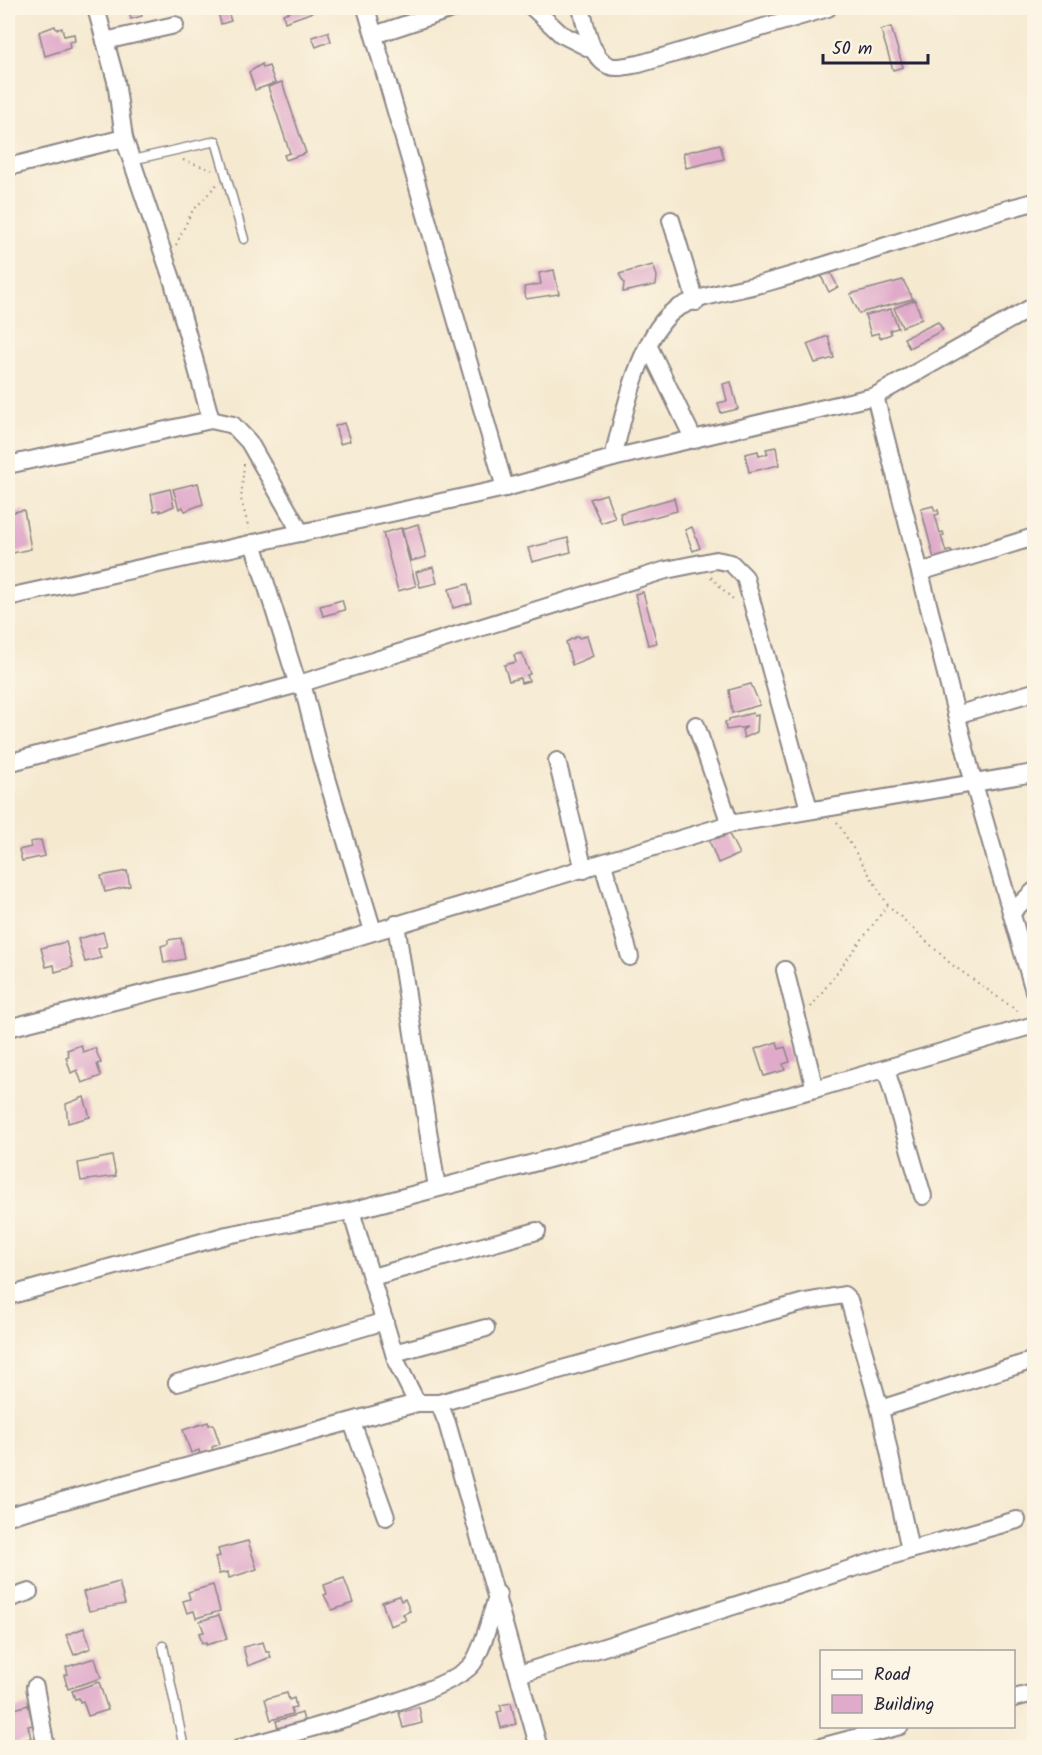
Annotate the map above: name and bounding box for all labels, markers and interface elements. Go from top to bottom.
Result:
scale bar [823,27,928,65]
text: 50 m [832,35,872,64]
legend [820,1650,1015,1728]
text: Road [874,1661,911,1690]
text: Building [874,1691,934,1720]

